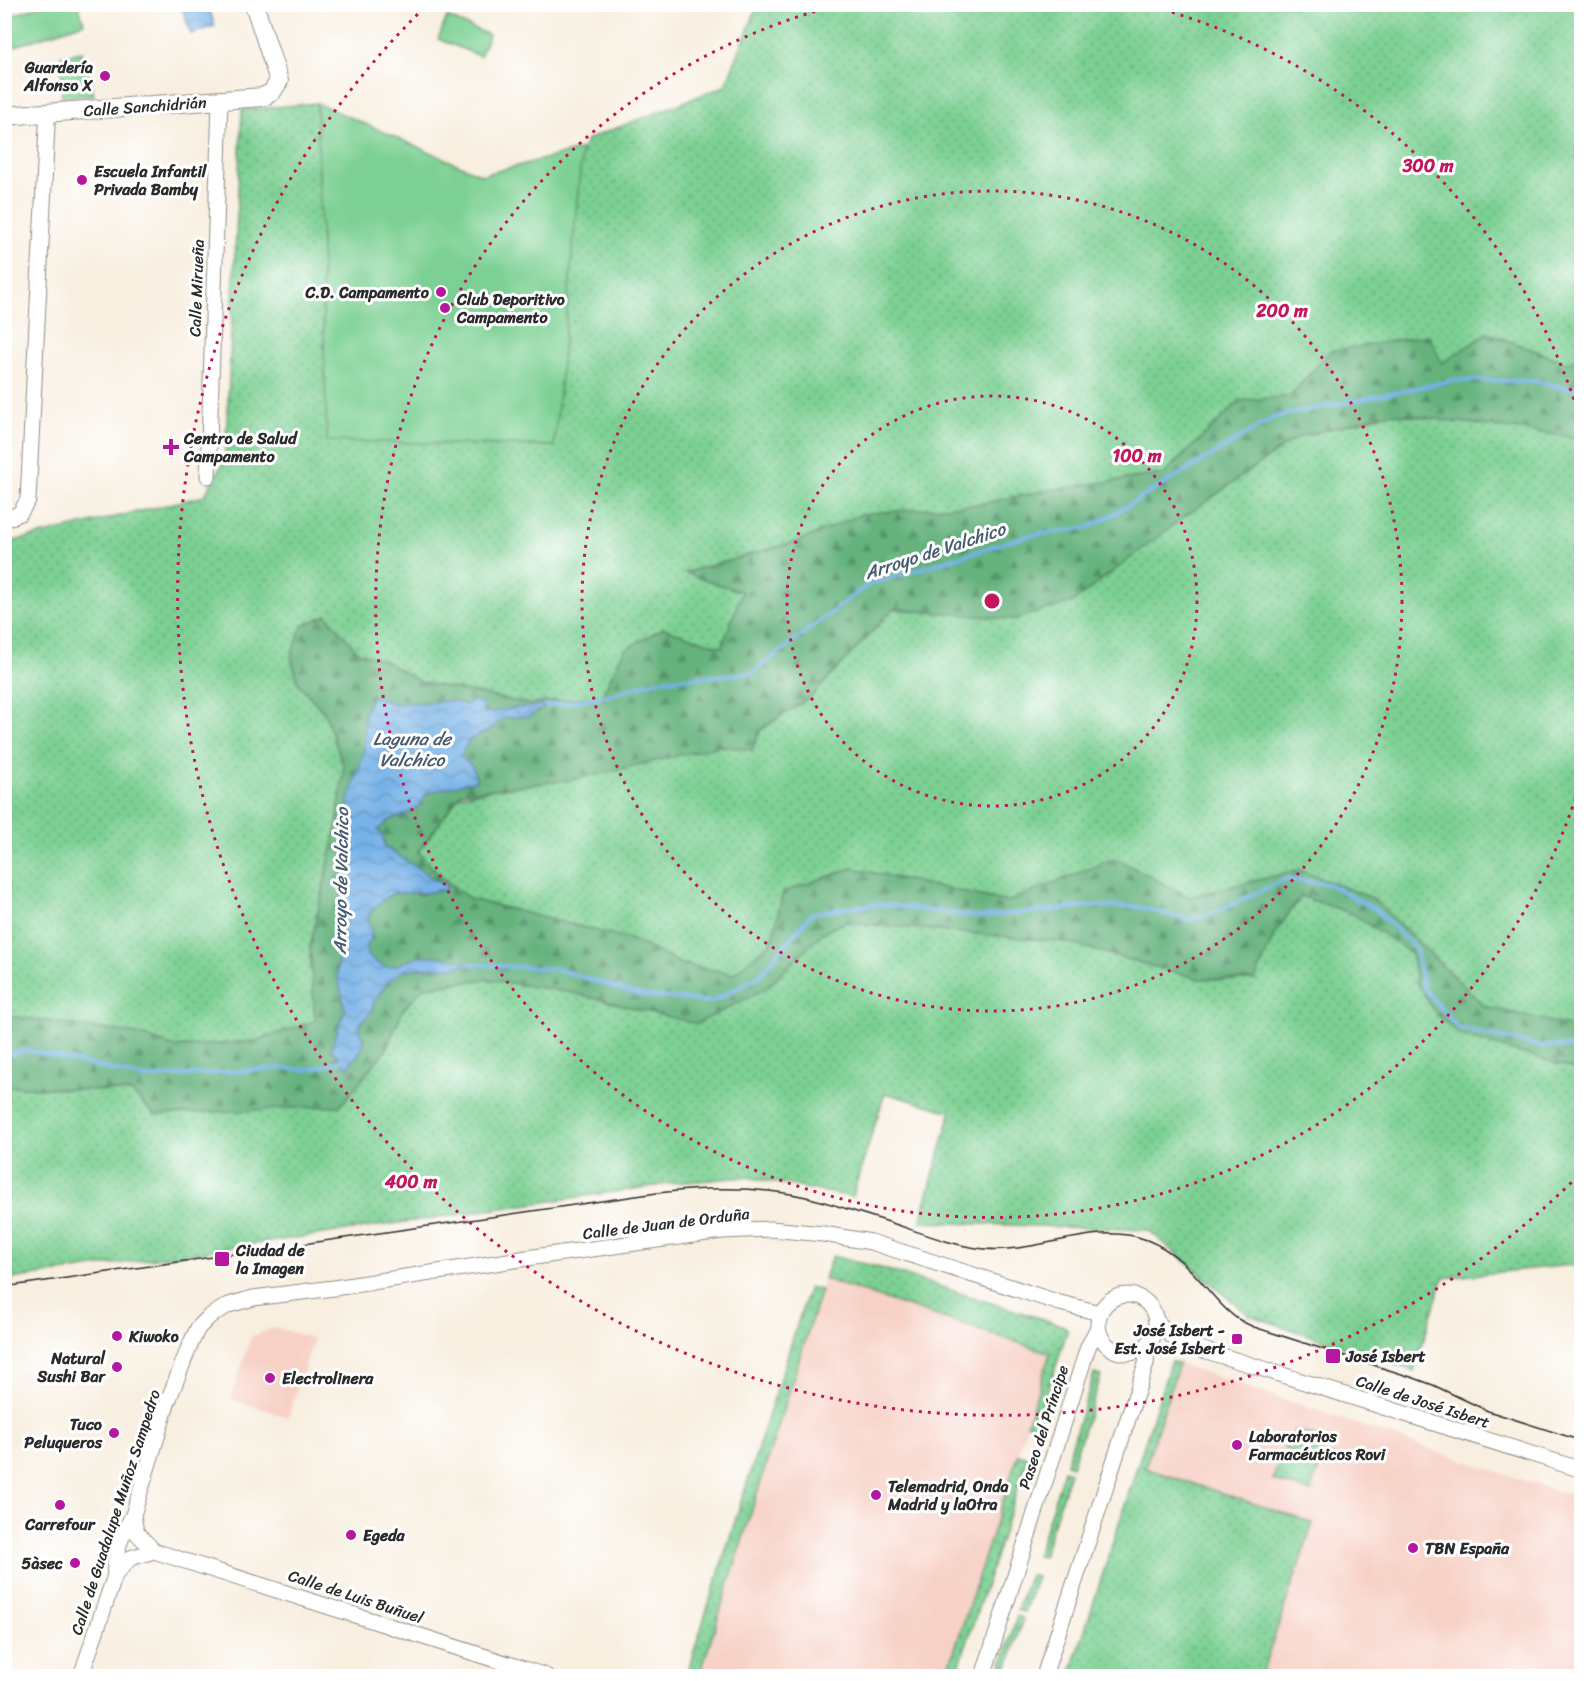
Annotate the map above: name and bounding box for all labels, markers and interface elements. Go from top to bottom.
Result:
place label: Guardería Alfonso X [23,53,93,100]
marker: Guardería Alfonso X [98,69,112,83]
street label: Calle Sanchidrián [83,88,208,125]
text: 300 m [1401,150,1454,182]
place label: Escuela Infantil Privada Bamby [94,157,208,204]
marker: Escuela Infantil Privada Bamby [75,173,89,187]
street label: Calle Mirueña [180,239,213,337]
place label: C.D. Campamento [305,278,430,307]
marker: C.D. Campamento [434,285,448,299]
place label: Club Deporitivo Campamento [456,285,565,332]
text: 200 m [1255,295,1308,327]
marker: Club Deporitivo Campamento [438,301,452,315]
place label: Centro de Salud Campamento [183,424,298,471]
marker: Centro de Salud Campamento [162,438,180,456]
text: 100 m [1113,440,1162,472]
water label: Arroyo de Valchico [859,513,1011,589]
centre of rings [982,591,1002,611]
water label: Laguna de Valchico [373,723,453,776]
water label: Arroyo de Valchico [324,806,358,956]
text: 400 m [384,1166,437,1198]
street label: Calle de Juan de Orduña [581,1199,752,1248]
place label: Ciudad de la Imagen [235,1236,305,1283]
marker: Ciudad de la Imagen [213,1250,231,1268]
place label: José Isbert - Est. José Isbert [1114,1316,1226,1363]
place label: Kiwoko [128,1322,179,1351]
marker: Kiwoko [110,1329,124,1343]
marker: José Isbert - Est. José Isbert [1230,1332,1244,1346]
place label: José Isbert [1345,1342,1425,1371]
place label: Natural Sushi Bar [36,1344,106,1391]
marker: José Isbert [1324,1347,1342,1365]
marker: Natural Sushi Bar [110,1360,124,1374]
street label: Paseo del Príncipe [1010,1361,1077,1493]
place label: Electrolinera [282,1364,374,1393]
street label: Calle de José Isbert [1352,1366,1494,1437]
marker: Electrolinera [263,1371,277,1385]
street label: Calle de Guadalupe Muñoz Sampedro [62,1386,169,1639]
place label: Tuco Peluqueros [24,1410,103,1457]
place label: Laboratorios Farmacéuticos Rovi [1248,1422,1387,1469]
marker: Tuco Peluqueros [107,1426,121,1440]
marker: Laboratorios Farmacéuticos Rovi [1230,1438,1244,1452]
place label: Telemadrid, Onda Madrid y laOtra [887,1472,1009,1519]
marker: Telemadrid, Onda Madrid y laOtra [869,1488,883,1502]
marker: Carrefour [53,1498,67,1512]
place label: Carrefour [24,1510,96,1539]
place label: Egeda [363,1521,406,1550]
marker: Egeda [344,1528,358,1542]
place label: TBN España [1425,1534,1510,1563]
marker: TBN España [1406,1541,1420,1555]
place label: 5àsec [22,1549,63,1578]
marker: 5àsec [68,1556,82,1570]
street label: Calle de Luis Buñuel [285,1561,428,1632]

